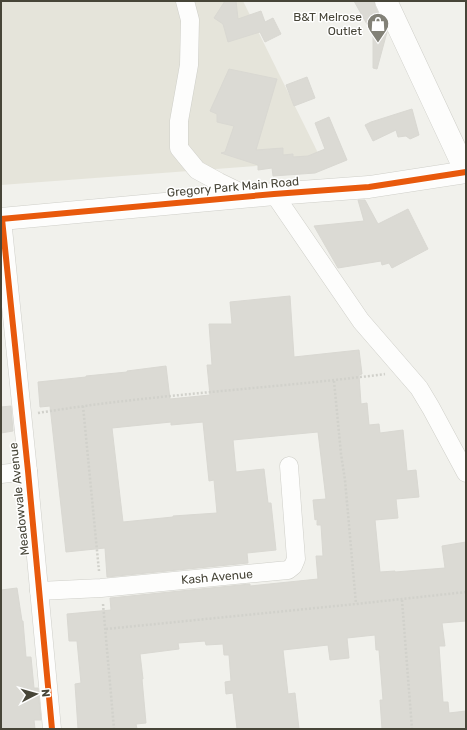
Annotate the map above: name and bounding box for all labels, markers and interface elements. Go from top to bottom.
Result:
place label: B&T Melrose Outlet [293,10,362,38]
shop icon: B&T Melrose Outlet [365,11,391,44]
street label: Gregory Park Main Road [166,174,300,200]
street label: Meadowvale Avenue [6,441,32,556]
street label: Kash Avenue [181,567,254,587]
north arrow [16,674,56,714]
text: N [39,688,52,698]

